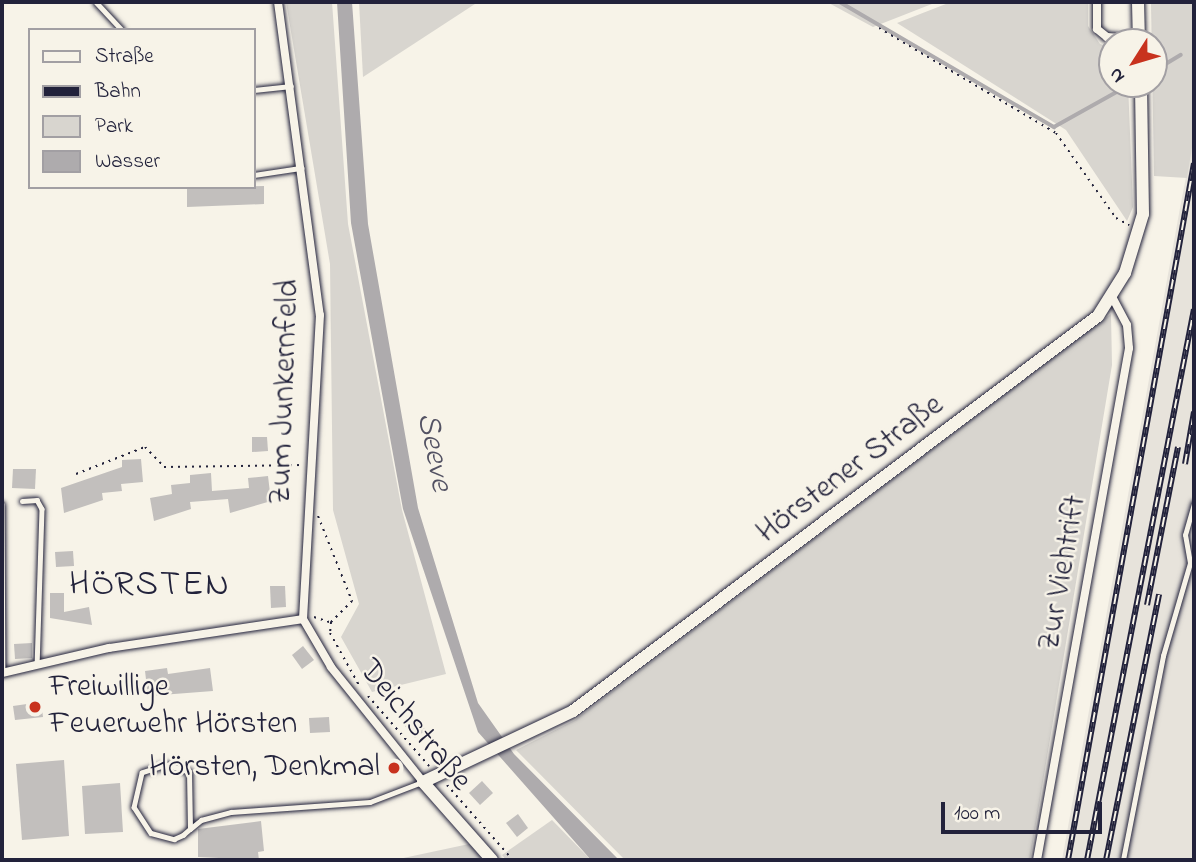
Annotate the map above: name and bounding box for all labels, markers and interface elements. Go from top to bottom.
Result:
legend [28,28,256,189]
north arrow [1098,28,1168,98]
text: Straße [95,42,154,72]
text: N [1103,61,1132,88]
text: Bahn [95,77,141,107]
text: Park [95,112,133,142]
text: Wasser [95,147,160,177]
street label: Zum Junkernfeld [263,279,309,505]
street label: Hörstener Straße [750,387,952,553]
water label: Seeve [406,409,460,495]
street label: Zur Viehtrift [1031,492,1097,654]
district label: HÖRSTEN [70,565,230,607]
street label: Deichstraße [349,652,479,800]
place label: Freiwillige Feuerwehr Hörsten [49,670,297,745]
marker: Freiwillige Feuerwehr Hörsten [27,699,43,715]
place label: Hörsten, Denkmal [149,749,380,787]
marker: Hörsten, Denkmal [386,760,402,776]
scale bar [944,788,1105,832]
text: 100 m [954,799,1000,829]

